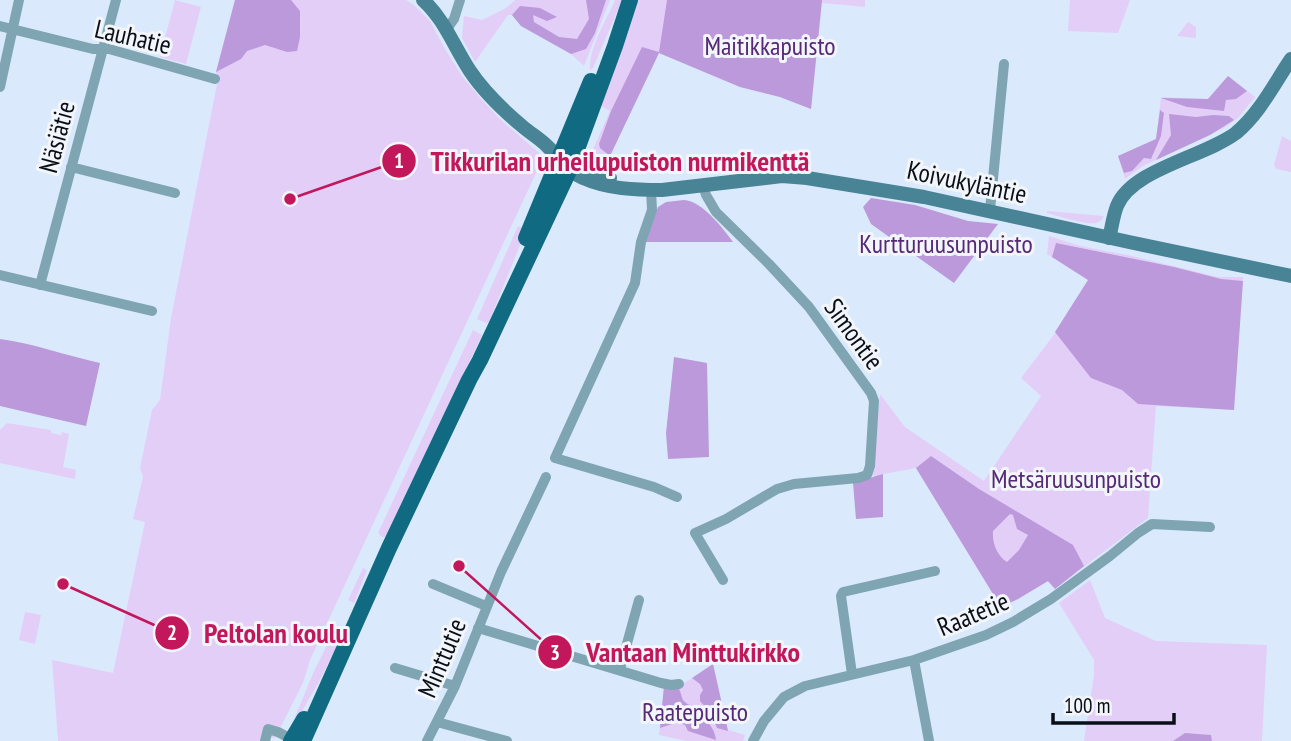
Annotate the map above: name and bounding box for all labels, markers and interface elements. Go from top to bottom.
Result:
street label: Lauhatie [92,12,175,61]
park label: Maitikkapuisto [704,29,836,62]
street label: Näsiätie [31,97,82,176]
callout: Tikkurilan urheilupuiston nurmikenttä [382,136,824,185]
text: Tikkurilan urheilupuiston nurmikenttä [431,142,809,179]
text: 1 [394,147,404,174]
street label: Koivukyläntie [904,153,1030,210]
park label: Kurtturuusunpuisto [859,227,1033,260]
street label: Simontie [818,292,891,376]
park label: Metsäruusunpuisto [991,462,1161,495]
street label: Raatetie [932,584,1014,643]
callout: Peltolan koulu [155,609,362,658]
street label: Minttutie [410,613,473,702]
text: Peltolan koulu [204,614,348,651]
text: 2 [167,619,177,646]
callout: Vantaan Minttukirkko [537,628,814,677]
text: Vantaan Minttukirkko [585,633,800,670]
text: 3 [550,639,560,666]
scale bar [1053,682,1174,726]
text: 100 m [1064,692,1110,719]
park label: Raatepuisto [642,695,748,728]

